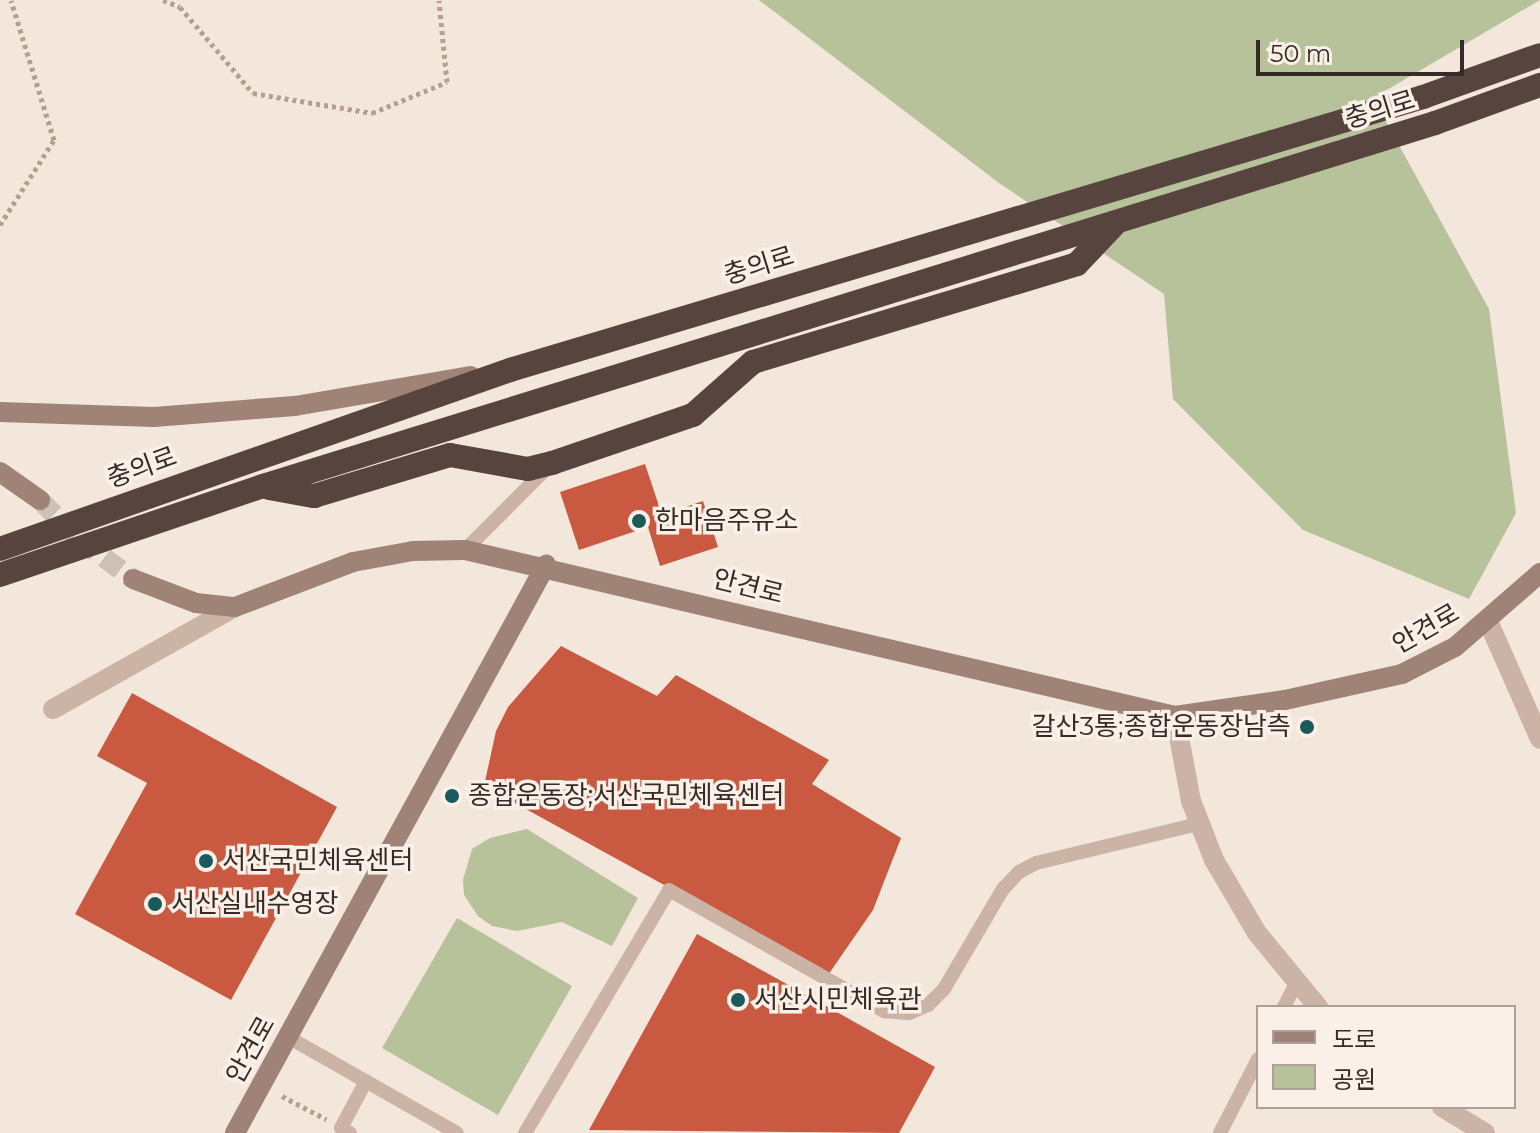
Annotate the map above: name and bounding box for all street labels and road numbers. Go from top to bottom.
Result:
street label: 충의로 [1341,85,1419,135]
street label: 충의로 [720,241,798,291]
street label: 충의로 [103,441,181,495]
street label: 안견로 [709,563,787,611]
street label: 안견로 [1387,598,1465,660]
street label: 안견로 [220,1011,282,1089]

